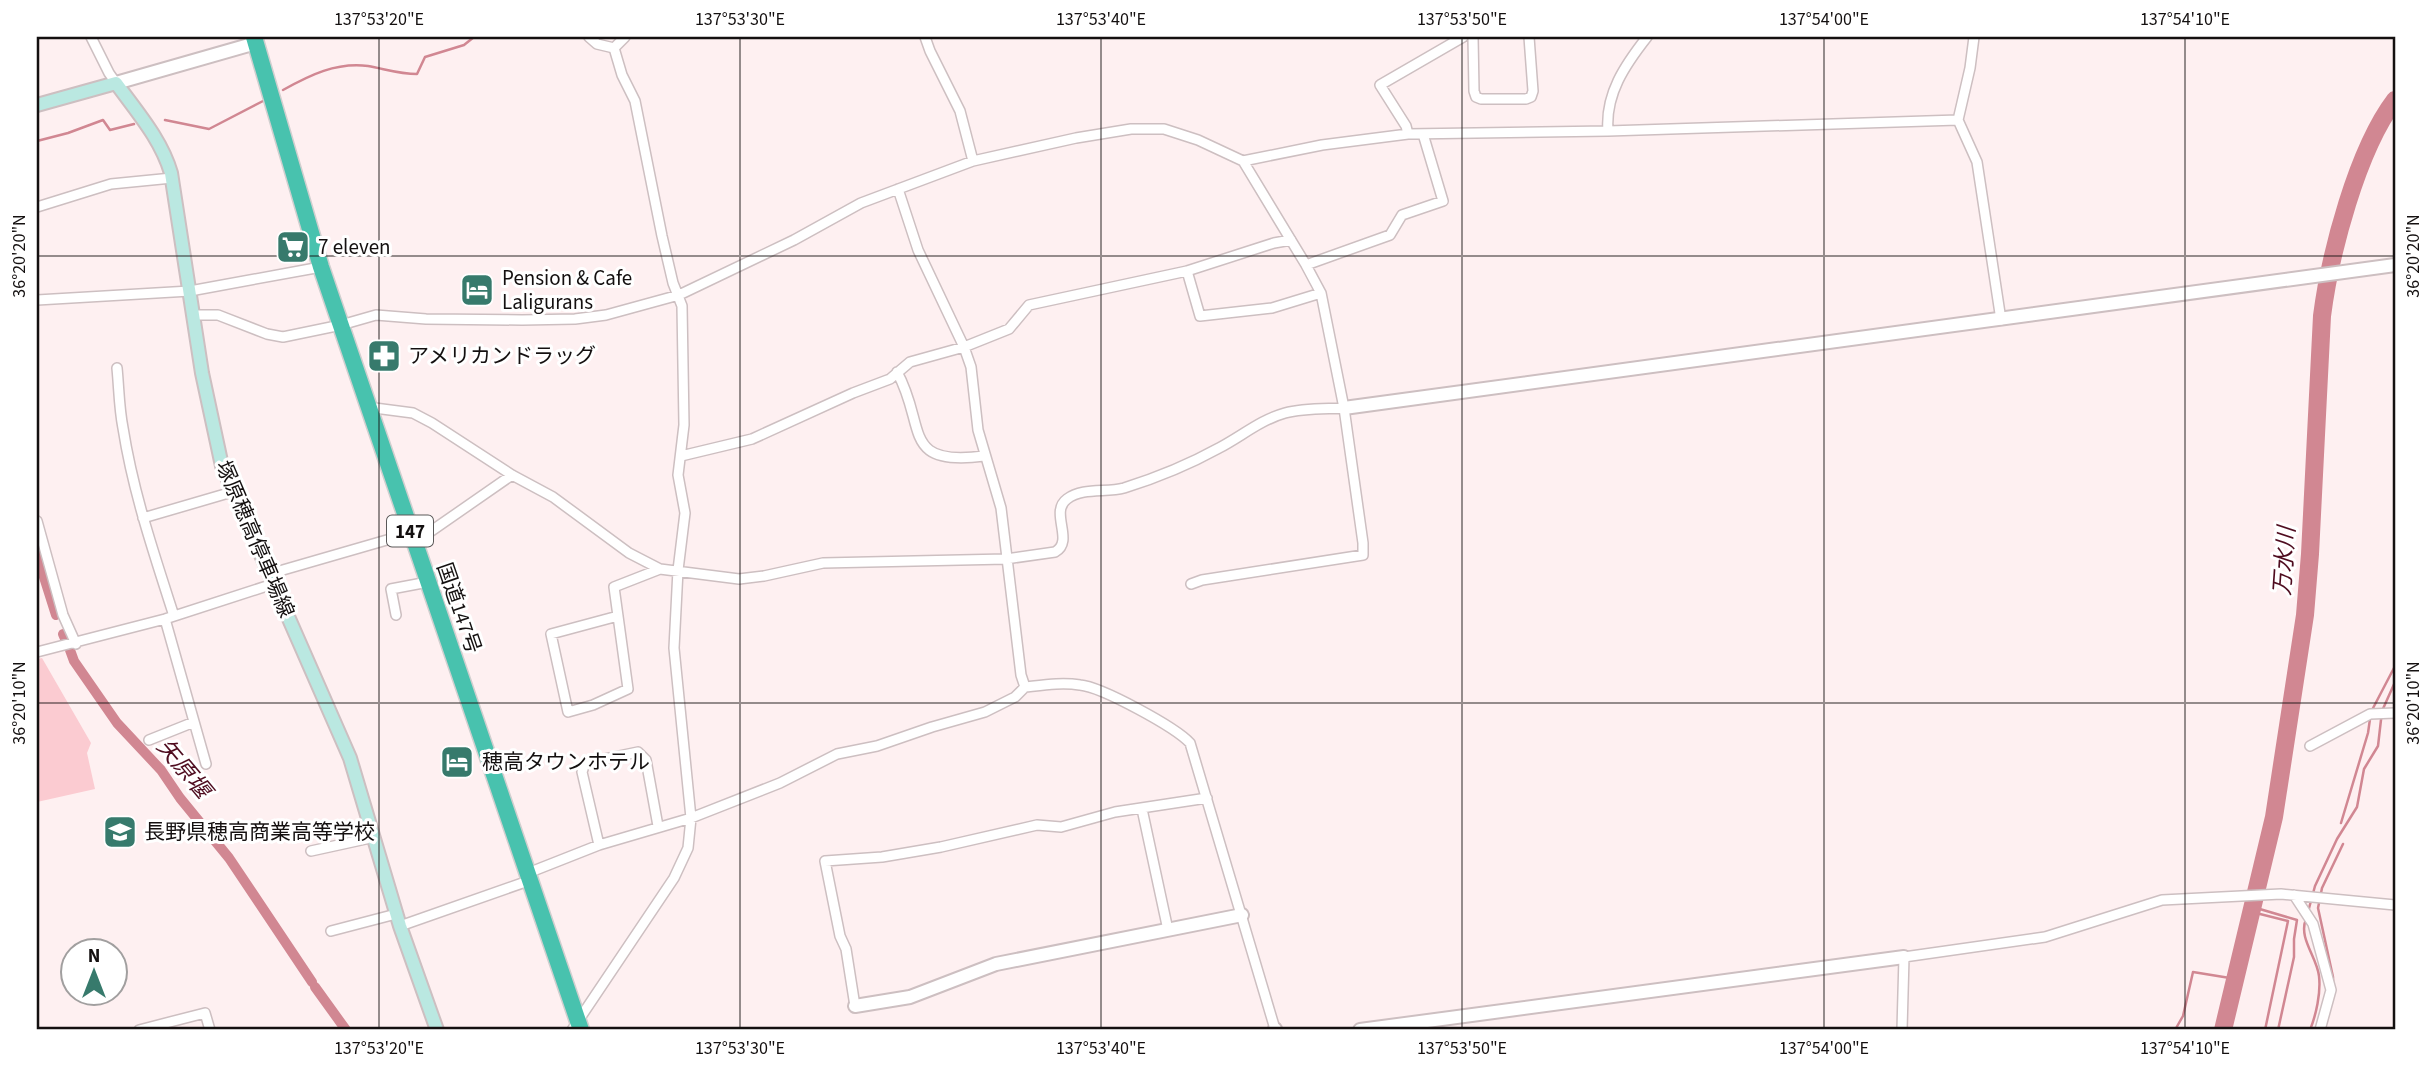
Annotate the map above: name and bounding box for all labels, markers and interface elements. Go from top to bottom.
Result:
text: 137°53'20"E [334,7,424,32]
text: 137°53'30"E [695,7,785,32]
text: 137°53'40"E [1056,7,1146,32]
text: 137°53'50"E [1417,7,1507,32]
text: 137°54'00"E [1779,7,1869,32]
text: 137°54'10"E [2140,7,2230,32]
text: 36°20'20"N [7,214,32,298]
text: 36°20'20"N [2401,214,2426,298]
supermarket icon: 7 eleven [274,228,312,266]
place label: 7 eleven [318,232,391,262]
place label: Pension & Cafe Laligurans [502,263,632,317]
hotel icon: Pension & Cafe Laligurans [458,271,496,309]
pharmacy icon: アメリカンドラッグ [365,337,403,375]
place label: アメリカンドラッグ [408,341,596,371]
street label: 塚原穂高停車場線 [208,456,302,622]
road number: 147 [387,516,433,546]
water label: 万水川 [2266,522,2304,597]
street label: 国道147号 [429,559,489,657]
text: 36°20'10"N [7,661,32,745]
text: 36°20'10"N [2401,661,2426,745]
water label: 矢原堰 [149,731,221,808]
hotel icon: 穂高タウンホテル [438,743,476,781]
place label: 穂高タウンホテル [482,747,650,777]
school or university icon: 長野県穂高商業高等学校 [101,813,139,851]
place label: 長野県穂高商業高等学校 [144,817,375,847]
north arrow [60,937,130,1007]
text: N [88,943,100,970]
text: 137°53'20"E [334,1036,424,1061]
text: 137°53'30"E [695,1036,785,1061]
text: 137°53'40"E [1056,1036,1146,1061]
text: 137°53'50"E [1417,1036,1507,1061]
text: 137°54'00"E [1779,1036,1869,1061]
text: 137°54'10"E [2140,1036,2230,1061]

